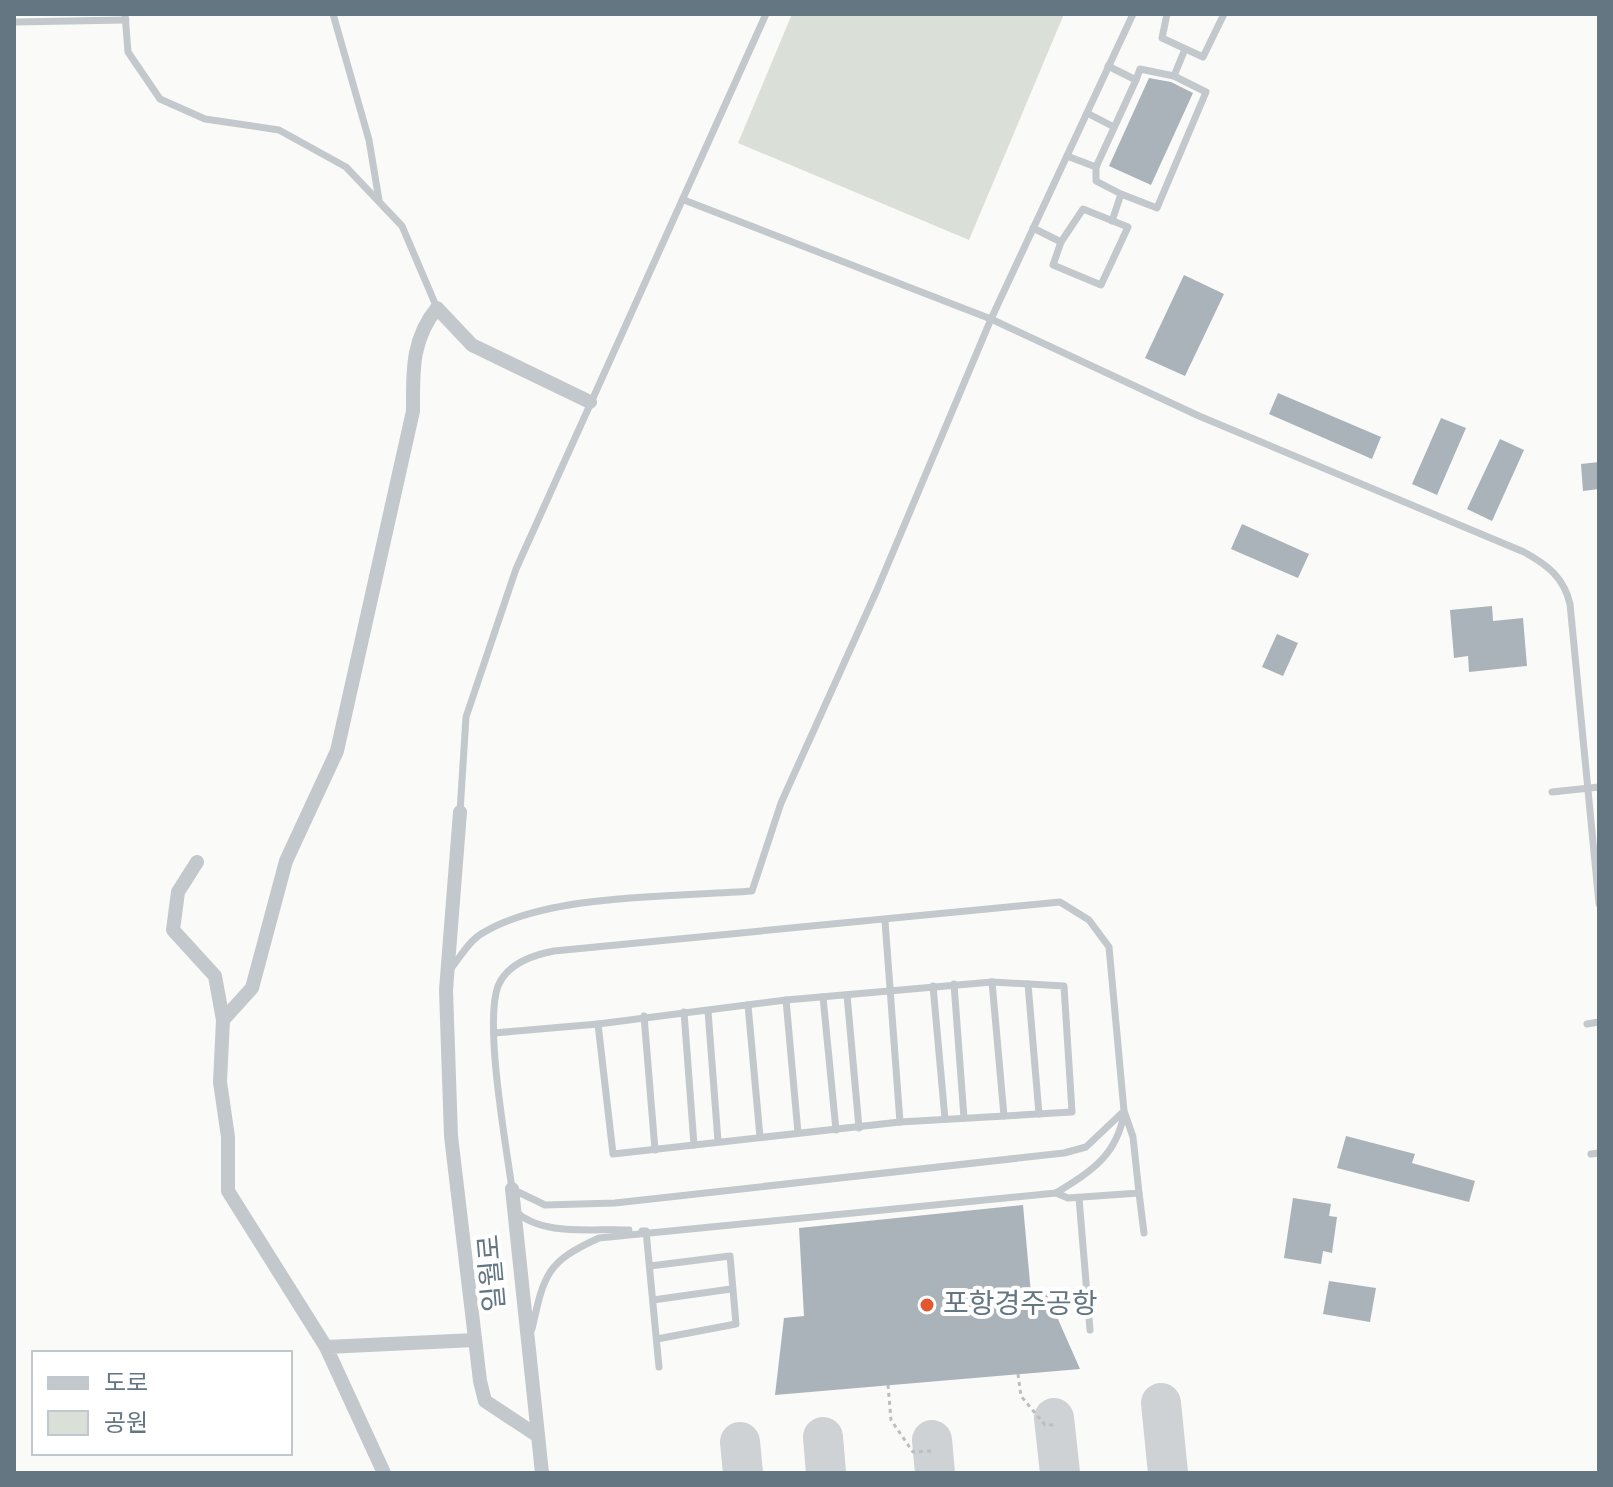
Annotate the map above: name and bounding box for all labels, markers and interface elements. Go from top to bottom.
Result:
street label: 일월로 [474,1233,510,1313]
place label: 포항경주공항 [943,1289,1098,1319]
marker: 포항경주공항 [918,1296,936,1314]
legend [32,1351,292,1455]
text: 도로 [104,1372,148,1396]
text: 공원 [104,1411,148,1436]

